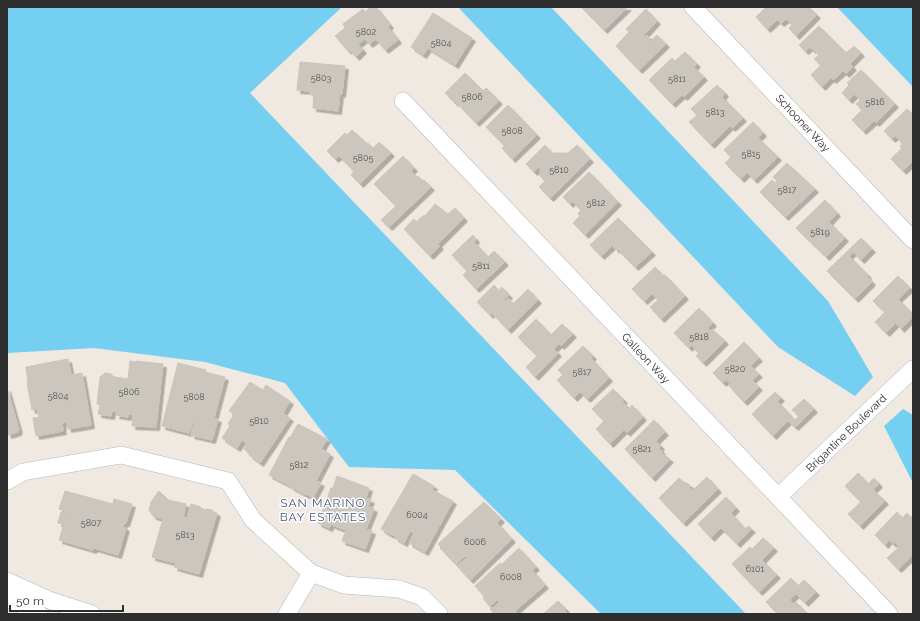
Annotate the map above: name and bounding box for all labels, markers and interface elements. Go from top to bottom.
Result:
house number: 5802 [356,27,377,37]
house number: 5804 [431,38,451,48]
house number: 5803 [311,73,331,83]
house number: 5811 [668,74,686,84]
house number: 5806 [461,92,483,102]
street label: Schooner Way [773,92,833,155]
house number: 5816 [865,97,885,107]
house number: 5813 [706,107,725,117]
house number: 5808 [501,126,523,136]
house number: 5815 [742,149,761,159]
house number: 5805 [353,153,373,163]
house number: 5810 [549,165,569,175]
house number: 5817 [778,185,797,195]
house number: 5812 [587,198,606,208]
house number: 5819 [810,227,830,237]
house number: 5811 [472,261,490,271]
street label: Galleon Way [619,330,672,386]
house number: 5818 [689,332,709,342]
house number: 5820 [725,364,746,374]
house number: 5817 [573,367,592,377]
house number: 5806 [118,387,140,397]
house number: 5804 [48,391,68,401]
house number: 5808 [183,392,205,402]
street label: Brigantine Boulevard [804,392,889,475]
house number: 5810 [249,416,269,426]
house number: 5821 [633,444,652,454]
house number: 5812 [290,460,309,470]
district label: SAN MARINO BAY ESTATES [280,496,366,524]
house number: 6004 [406,510,428,520]
house number: 5807 [81,518,101,528]
house number: 5813 [176,530,195,540]
house number: 6006 [464,537,487,547]
house number: 6101 [746,564,764,574]
house number: 6008 [500,572,522,582]
scale bar [10,587,123,613]
text: 50 m [16,594,44,608]

